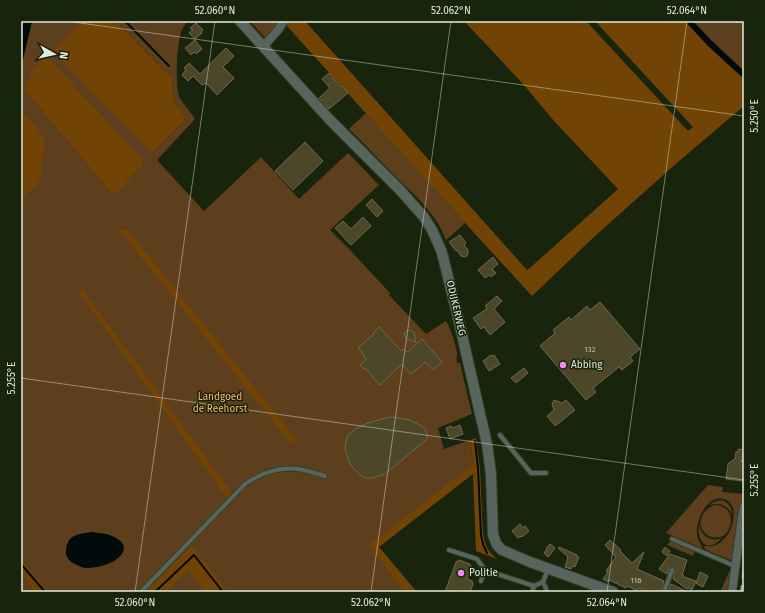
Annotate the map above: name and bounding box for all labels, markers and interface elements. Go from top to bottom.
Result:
text: 52.060°N [195,5,235,17]
text: 52.062°N [431,5,471,17]
text: 52.064°N [667,5,707,17]
north arrow [34,34,74,74]
text: N [56,51,70,60]
text: 5.250°E [749,99,761,133]
street label: ODIJKERWEG [444,279,468,337]
house number: 132 [584,345,596,354]
place label: Abbing [571,359,603,371]
marker: Abbing [558,360,568,370]
text: 5.255°E [6,362,18,394]
park label: Landgoed de Reehorst [193,391,248,415]
text: 5.255°E [749,464,761,496]
place label: Politie [469,567,498,579]
marker: Politie [456,568,466,578]
house number: 116 [630,576,642,585]
text: 52.060°N [115,597,155,609]
text: 52.062°N [351,597,391,609]
text: 52.064°N [587,597,627,609]

